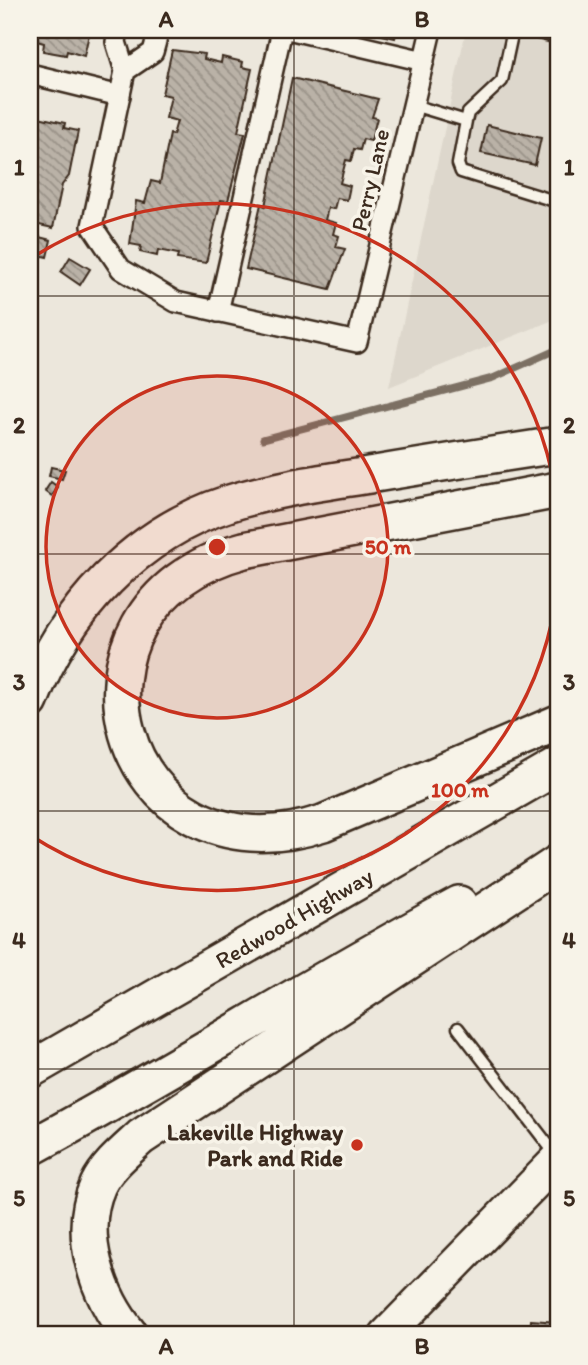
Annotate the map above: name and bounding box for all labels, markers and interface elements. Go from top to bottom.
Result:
text: A [158,5,174,33]
text: B [415,5,430,33]
street label: Perry Lane [345,126,395,234]
text: 1 [14,153,25,181]
text: 1 [564,153,575,181]
text: 2 [13,411,26,439]
text: 2 [563,411,576,439]
text: 50 m [365,534,412,559]
centre of rings [205,535,229,559]
text: 3 [13,668,26,696]
text: 3 [563,668,576,696]
text: 100 m [431,777,489,802]
street label: Redwood Highway [210,861,378,974]
text: 4 [12,926,26,954]
text: 4 [562,926,576,954]
place label: Lakeville Highway Park and Ride [167,1118,343,1172]
marker: Lakeville Highway Park and Ride [349,1137,365,1153]
text: 5 [13,1184,25,1212]
text: 5 [563,1184,575,1212]
text: A [158,1332,174,1360]
text: B [415,1332,430,1360]

